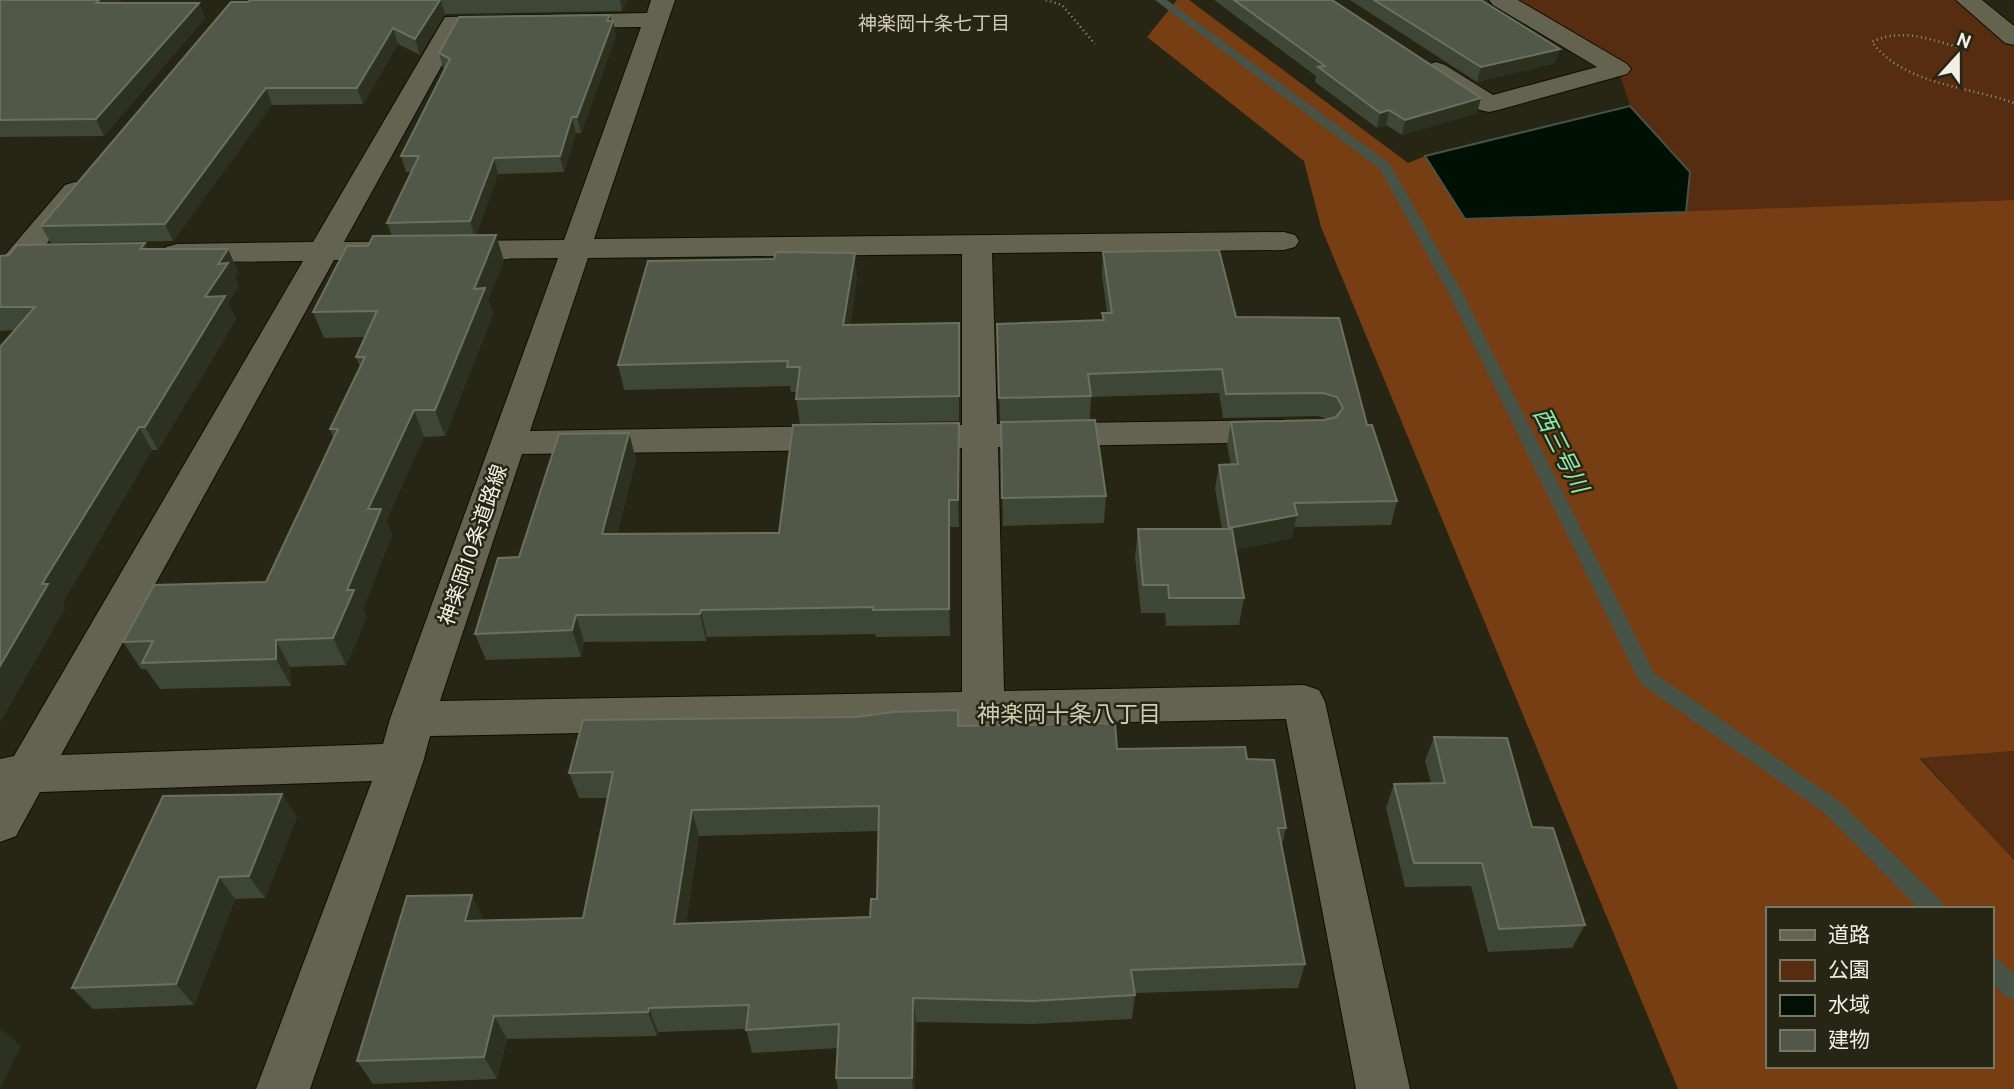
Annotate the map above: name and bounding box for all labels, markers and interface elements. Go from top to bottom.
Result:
district label: 神楽岡十条七丁目 [858,13,1010,37]
north arrow [1923,21,1993,91]
text: N [1953,28,1974,56]
water label: 西三号川 [1525,404,1594,501]
street label: 神楽岡10条道路線 [434,462,515,629]
district label: 神楽岡十条八丁目 [977,702,1161,731]
legend [1766,907,1993,1068]
text: 道路 [1828,923,1870,950]
text: 公園 [1828,958,1870,985]
text: 水域 [1828,993,1870,1020]
text: 建物 [1828,1028,1870,1055]

